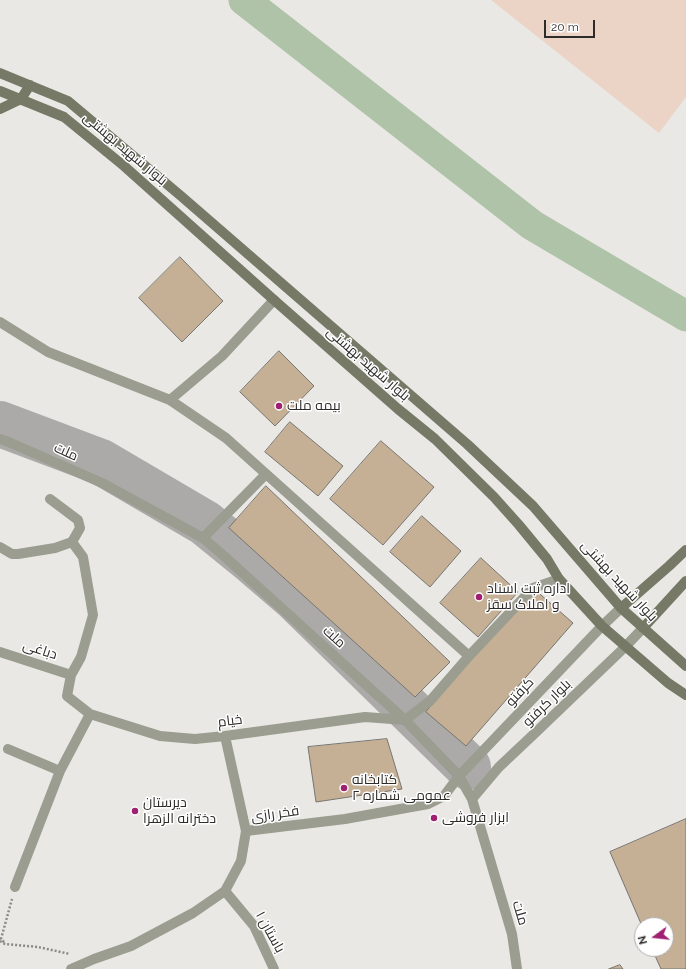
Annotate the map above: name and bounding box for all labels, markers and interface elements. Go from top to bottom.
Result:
scale bar [546,12,597,38]
text: 20 m [551,20,579,34]
street label: بلوار شهید بهشتی [80,109,170,189]
street label: بلوار شهید بهشتی [323,323,413,405]
place label: بیمه ملت [287,398,341,414]
marker: بیمه ملت [274,401,284,411]
street label: ملت [51,439,81,465]
street label: بلوار شهید بهشتی [577,537,661,625]
place label: اداره ثبت اسناد و املاک سقز [487,581,570,614]
marker: اداره ثبت اسناد و املاک سقز [474,592,484,602]
street label: ملت [319,622,349,652]
street label: دباغی [21,637,59,663]
street label: کرفتو [502,674,538,710]
street label: بلوار کرفتو [519,676,575,730]
street label: خیام [217,711,243,731]
place label: کتابخانه عمومی شماره ۲ [352,772,451,804]
marker: کتابخانه عمومی شماره ۲ [339,783,349,793]
place label: دیرستان دخترانه الزهرا [143,795,216,828]
street label: فخر رازی [250,802,300,826]
marker: دیرستان دخترانه الزهرا [130,806,140,816]
place label: ابزار فروشی [442,810,509,826]
marker: ابزار فروشی [429,813,439,823]
street label: ملت [509,899,531,927]
street label: باستان ۱ [252,908,288,956]
north arrow [634,917,674,957]
text: N [636,934,650,946]

